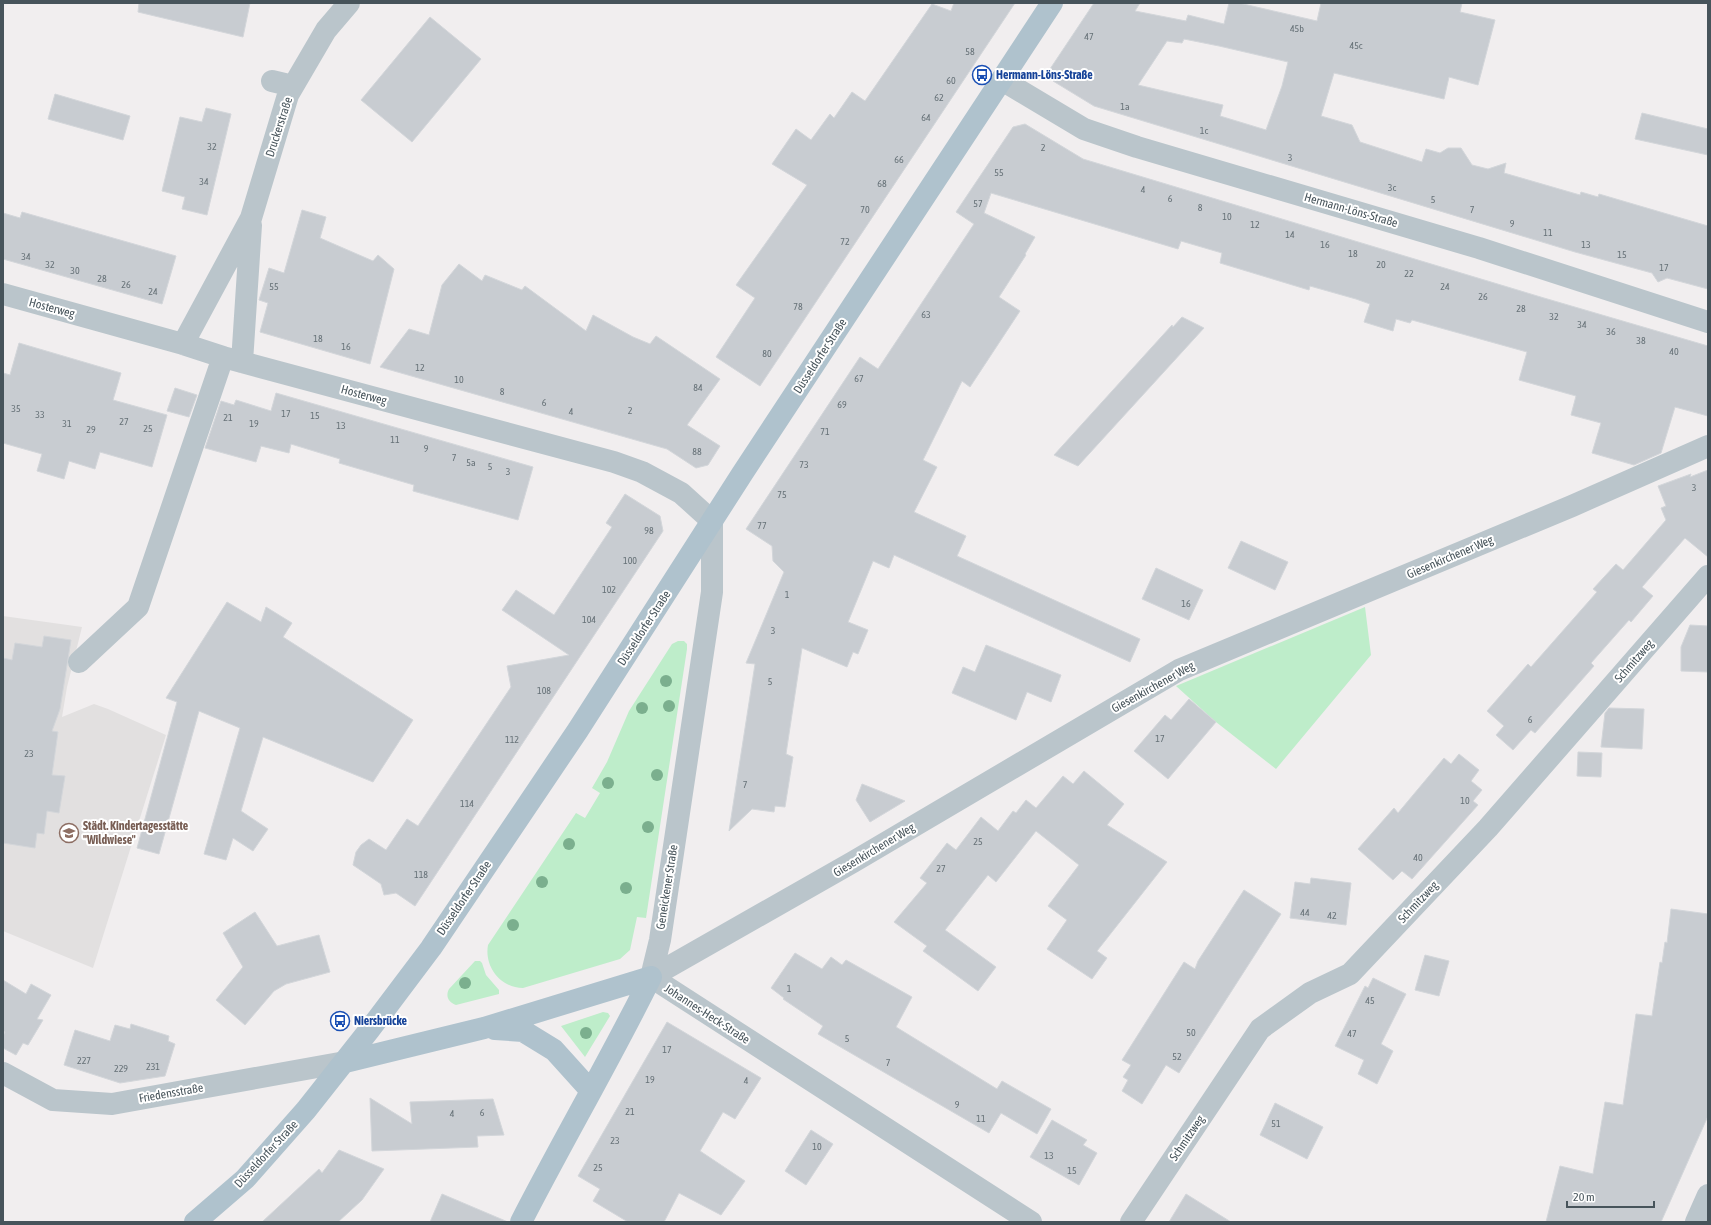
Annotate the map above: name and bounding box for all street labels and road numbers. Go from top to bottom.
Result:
street label: Druckerstraße [263,95,295,159]
street label: Hermann-Löns-Straße [1303,190,1399,230]
street label: Hosterweg [28,295,77,321]
street label: Düsseldorfer Straße [791,316,849,396]
street label: Hosterweg [340,382,389,408]
street label: Giesenkirchener Weg [1405,532,1496,581]
street label: Düsseldorfer Straße [615,588,673,668]
street label: Schmitzweg [1612,636,1657,685]
street label: Giesenkirchener Weg [1109,658,1198,716]
street label: Giesenkirchener Weg [831,820,918,880]
street label: Geneickener Straße [653,844,681,930]
street label: Düsseldorfer Straße [434,858,494,938]
street label: Schmitzweg [1395,878,1441,926]
street label: Johannes-Heck-Straße [662,981,752,1047]
street label: Friedensstraße [138,1080,204,1106]
street label: Schmitzweg [1167,1112,1208,1164]
street label: Düsseldorfer Straße [231,1118,301,1190]

